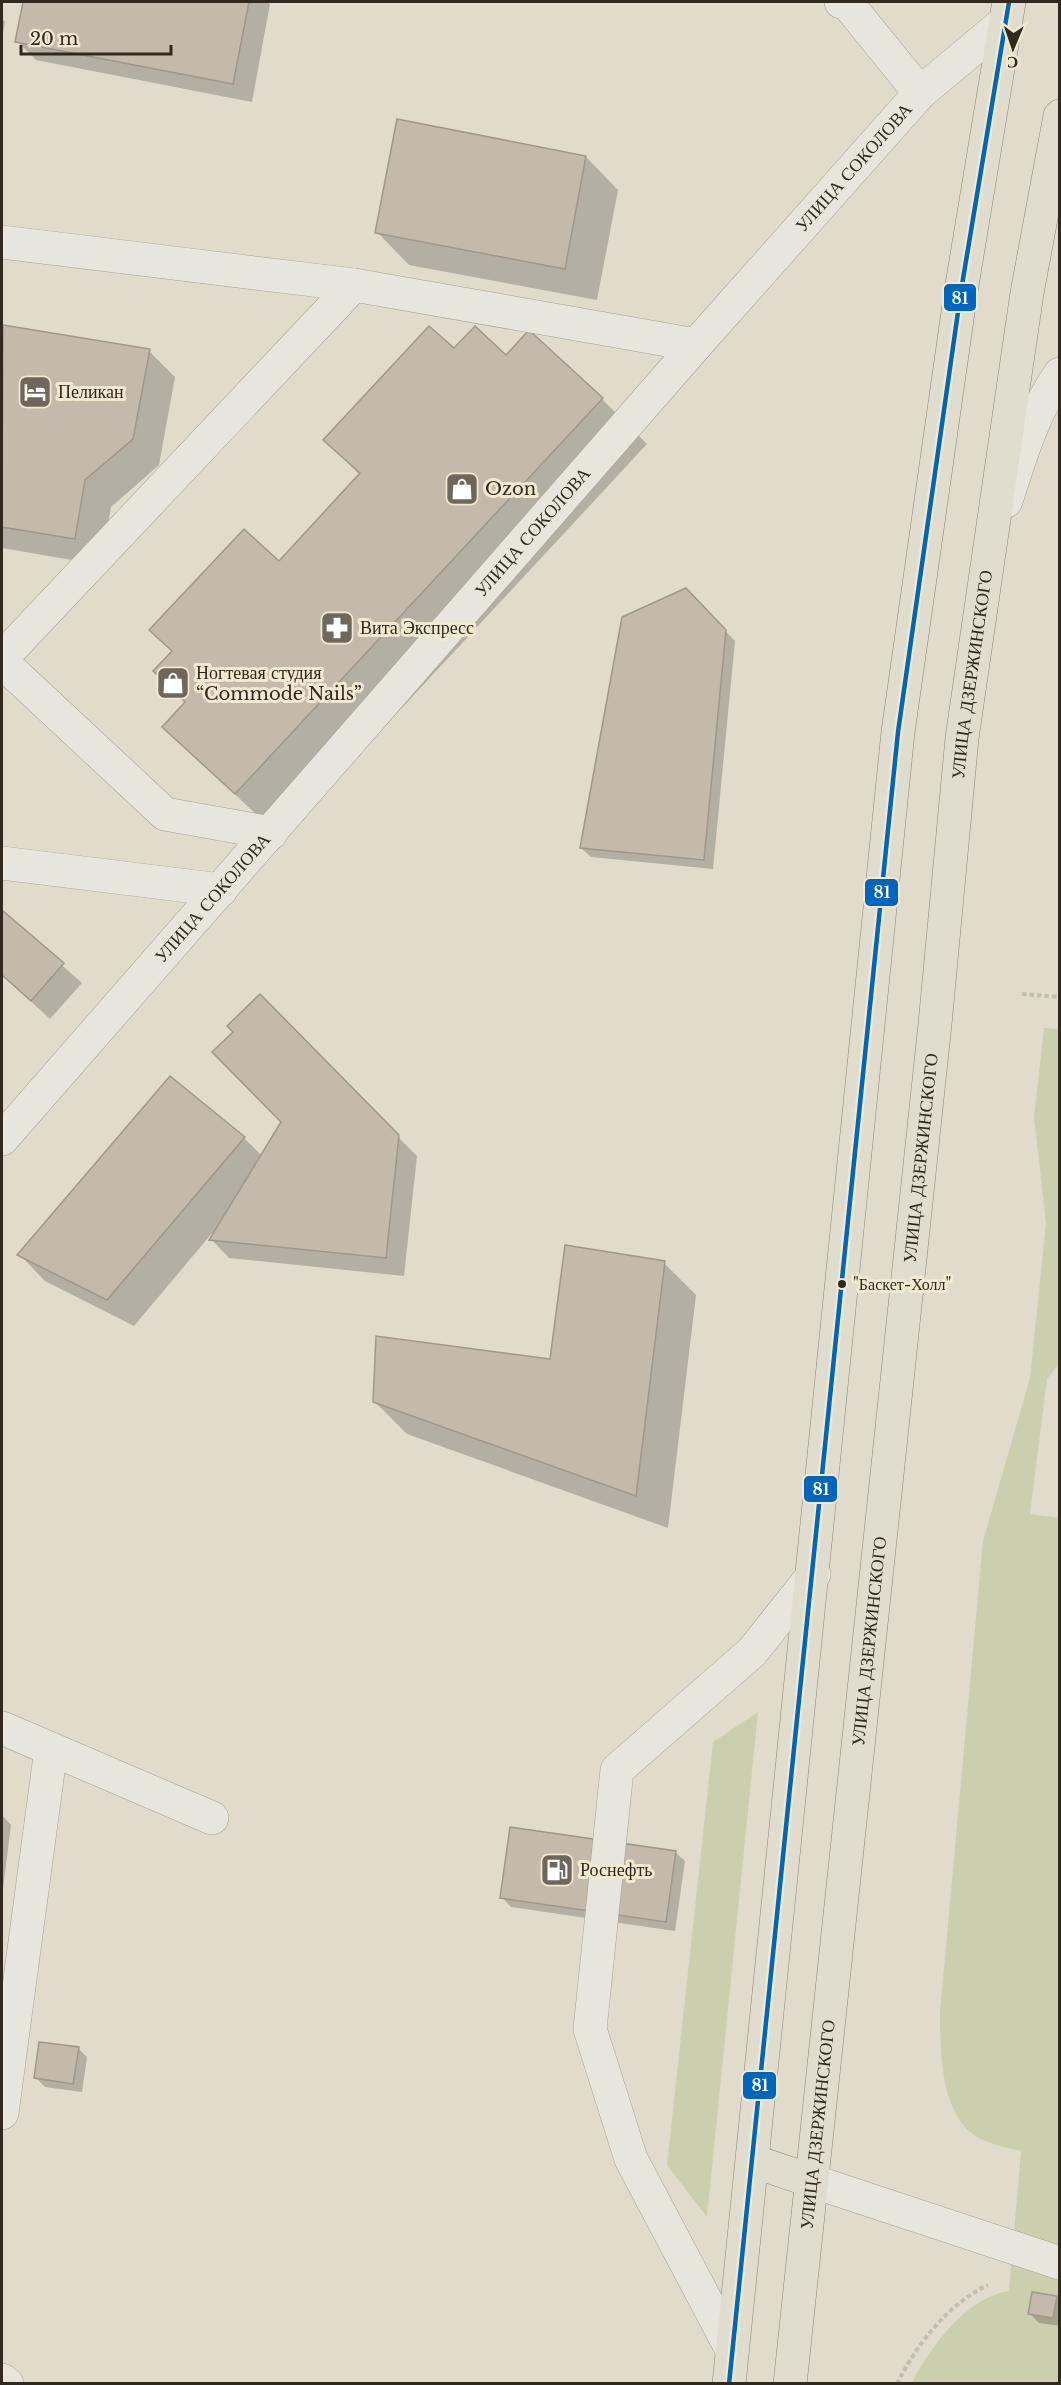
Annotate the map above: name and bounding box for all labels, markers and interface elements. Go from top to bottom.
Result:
scale bar [21,18,171,56]
north arrow [983,18,1043,78]
text: 20 m [30,28,78,50]
text: С [1006,53,1019,73]
street label: УЛИЦА СОКОЛОВА [791,99,917,236]
line badge: 81 [943,283,977,312]
text: 81 [951,288,969,308]
hotel icon: Пеликан [17,374,53,410]
place label: Пеликан [58,381,124,403]
street label: УЛИЦА СОКОЛОВА [470,463,595,601]
shop icon: Ozon [444,471,480,507]
place label: Ozon [485,478,536,500]
street label: УЛИЦА ДЗЕРЖИНСКОГО [947,569,997,780]
pharmacy icon: Вита Экспресс [319,610,355,646]
place label: Вита Экспресс [360,617,474,639]
place label: Ногтевая студия “Commode Nails” [196,662,362,705]
shop icon: Ногтевая студия “Commode Nails” [155,665,191,701]
street label: УЛИЦА СОКОЛОВА [150,829,275,967]
line badge: 81 [864,878,899,907]
text: 81 [873,882,891,902]
street label: УЛИЦА ДЗЕРЖИНСКОГО [899,1052,943,1264]
place label: "Баскет-Холл" [853,1274,951,1294]
marker: "Баскет-Холл" [836,1278,848,1290]
line badge: 81 [803,1475,838,1503]
text: 81 [812,1479,830,1499]
street label: УЛИЦА ДЗЕРЖИНСКОГО [847,1535,891,1747]
fuel station icon: Роснефть [539,1852,575,1888]
place label: Роснефть [580,1859,653,1881]
street label: УЛИЦА ДЗЕРЖИНСКОГО [796,2018,840,2231]
line badge: 81 [742,2071,777,2100]
text: 81 [751,2075,769,2095]

